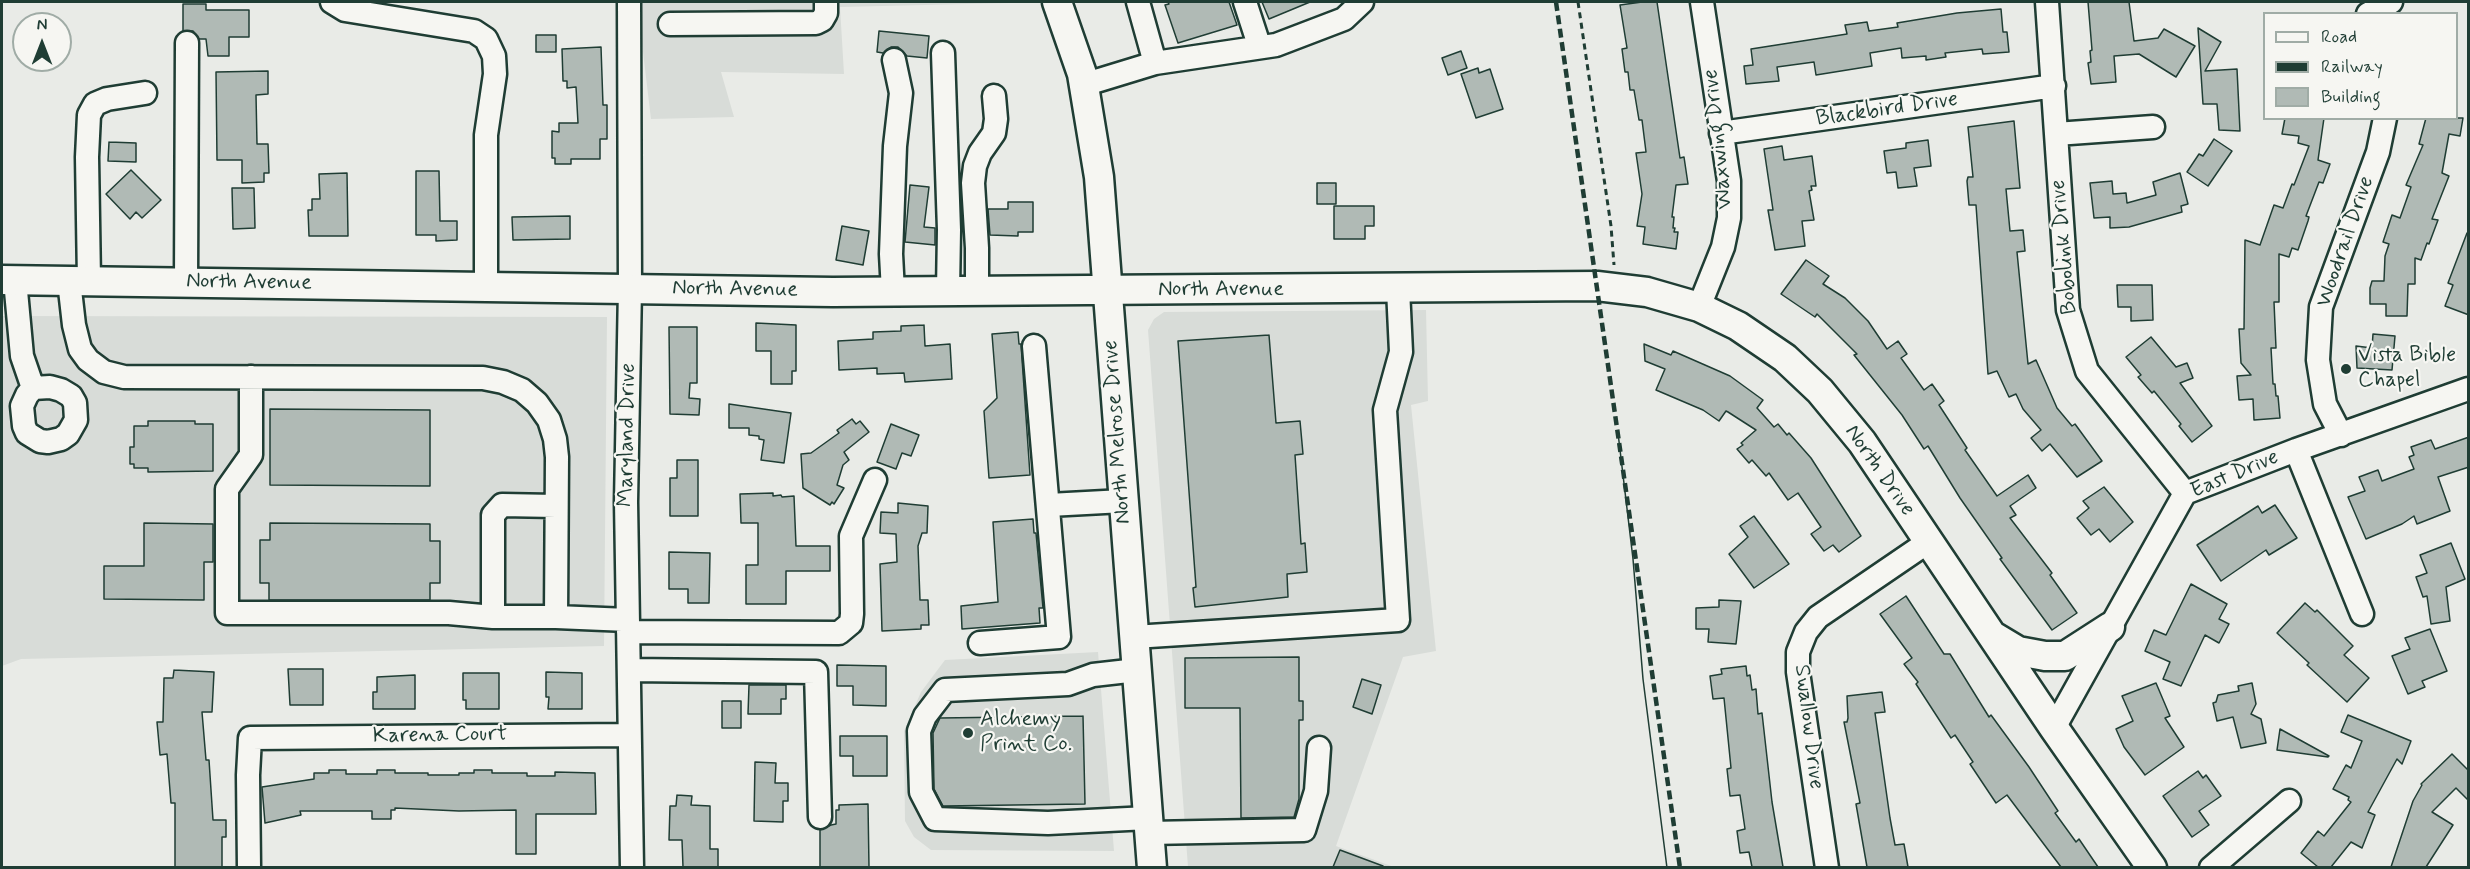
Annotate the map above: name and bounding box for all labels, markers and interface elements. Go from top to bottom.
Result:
north arrow [12,12,72,72]
legend [2263,12,2458,120]
text: N [37,15,47,36]
text: Road [2321,25,2357,49]
text: Railway [2321,55,2383,79]
street label: Waxwing Drive [1699,68,1739,210]
text: Building [2321,85,2381,109]
street label: Blackbird Drive [1814,87,1960,133]
street label: Woodrail Drive [2311,173,2381,311]
street label: Bobolink Drive [2046,178,2084,316]
street label: North Avenue [186,269,312,297]
street label: North Avenue [672,276,798,304]
street label: North Avenue [1158,277,1284,303]
street label: North Melrose Drive [1098,339,1138,525]
place label: Vista Bible Chapel [2358,343,2456,394]
marker: Vista Bible Chapel [2339,362,2353,376]
street label: Maryland Drive [614,363,642,507]
street label: North Drive [1838,420,1920,522]
street label: East Drive [2187,445,2283,505]
street label: Swallow Drive [1787,663,1829,791]
place label: Alchemy Print Co. [980,707,1072,758]
street label: Karena Court [373,722,507,750]
marker: Alchemy Print Co. [961,726,975,740]

